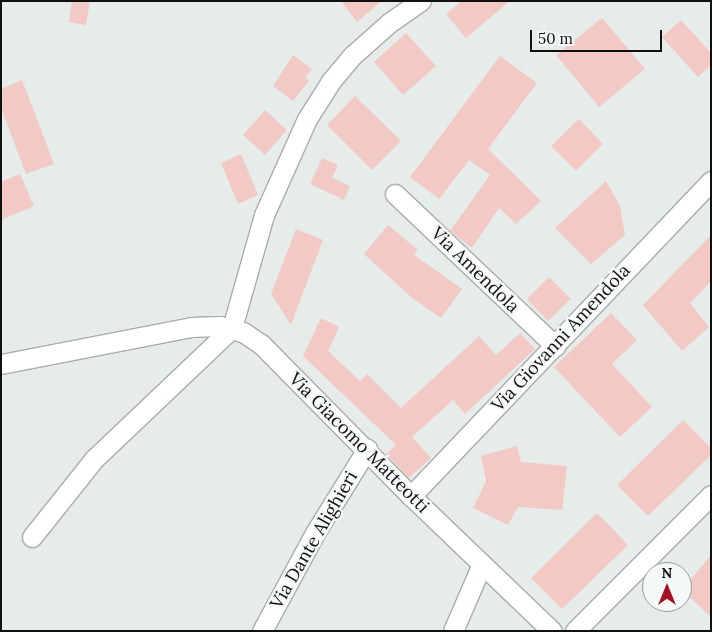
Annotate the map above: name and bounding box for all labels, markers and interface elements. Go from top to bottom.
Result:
scale bar [532,20,664,52]
text: 50 m [538,29,573,48]
street label: Via Amendola [426,223,524,317]
street label: Via Giovanni Amendola [487,260,635,416]
street label: Via Giacomo Matteotti [284,368,434,518]
street label: Via Dante Alighieri [266,467,362,613]
north arrow [642,562,692,612]
text: N [662,564,672,582]

